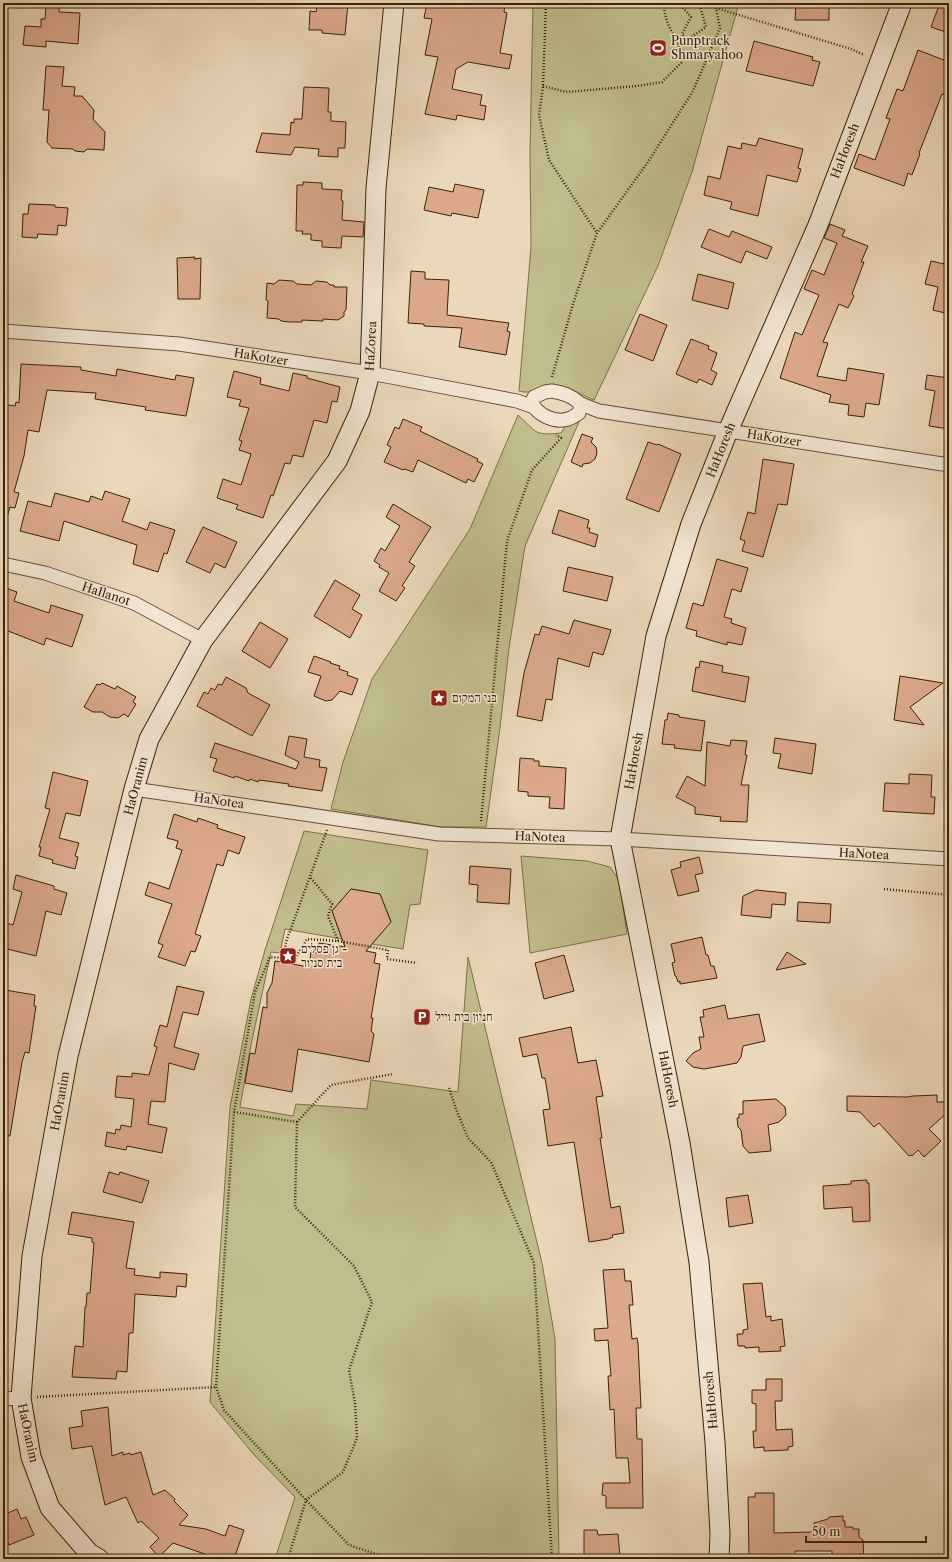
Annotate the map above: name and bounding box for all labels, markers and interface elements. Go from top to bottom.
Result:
place label: Punptrack Shmaryahoo [671,33,743,62]
sports icon: Punptrack Shmaryahoo [648,38,668,58]
street label: HaHoresh [827,121,862,181]
street label: HaZorea [362,320,379,371]
street label: HaKotzer [233,345,289,368]
street label: HaHoresh [703,420,739,480]
street label: HaKotzer [746,426,802,449]
street label: HaIlanot [80,579,133,609]
place icon: בני המקום [429,688,449,708]
place label: בני המקום [452,690,497,705]
street label: HaHoresh [621,730,646,791]
street label: HaOranim [121,755,151,817]
street label: HaNotea [193,790,246,812]
street label: HaNotea [514,828,566,845]
street label: HaNotea [838,845,890,862]
place label: גן פסלים - בית סניור [301,941,347,970]
place icon: גן פסלים - בית סניור [278,946,298,966]
parking icon: חניון בית וייל [412,1007,432,1027]
place label: חניון בית וייל [435,1009,493,1024]
street label: HaHoresh [656,1049,682,1109]
street label: HaOranim [47,1070,72,1132]
street label: HaHoresh [700,1370,721,1430]
street label: HaOranim [15,1402,42,1464]
scale bar [806,1518,926,1544]
text: 50 m [812,1524,841,1539]

